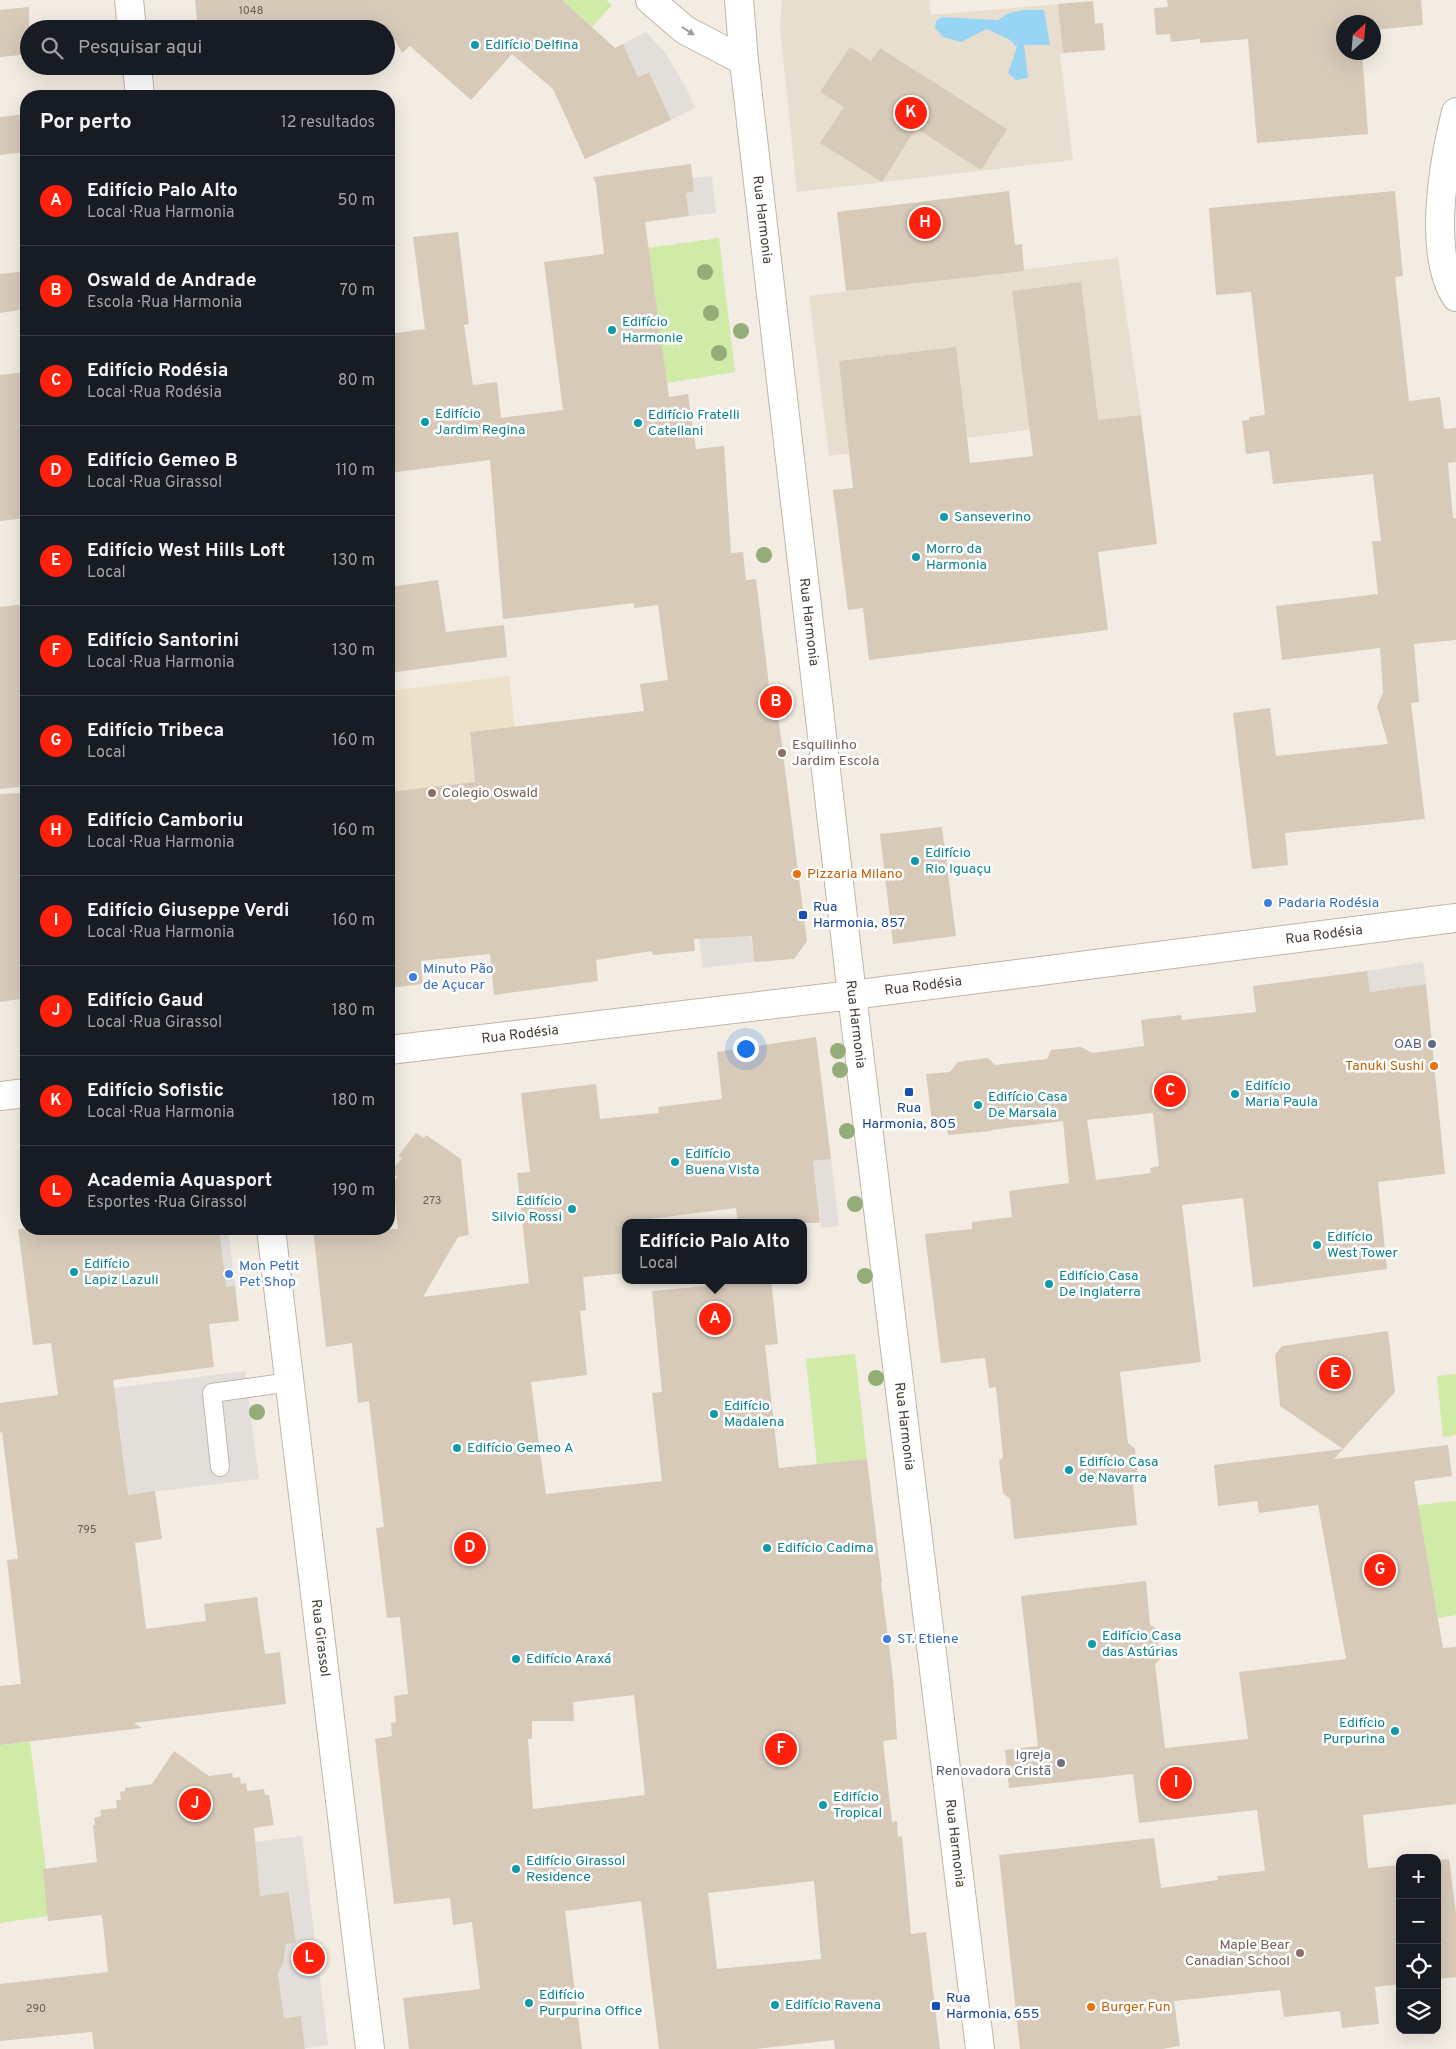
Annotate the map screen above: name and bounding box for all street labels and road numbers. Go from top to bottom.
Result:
street label: Rua Harmonia [749,175,776,265]
street label: Rua Harmonia [795,577,822,667]
street label: Rua Rodésia [1284,921,1364,948]
street label: Rua Rodésia [884,973,963,999]
street label: Rua Harmonia [842,979,869,1069]
street label: Rua Rodésia [480,1021,560,1047]
street label: Rua Harmonia [891,1381,918,1471]
street label: Rua Girassol [307,1598,333,1678]
street label: Rua Harmonia [941,1798,969,1888]

